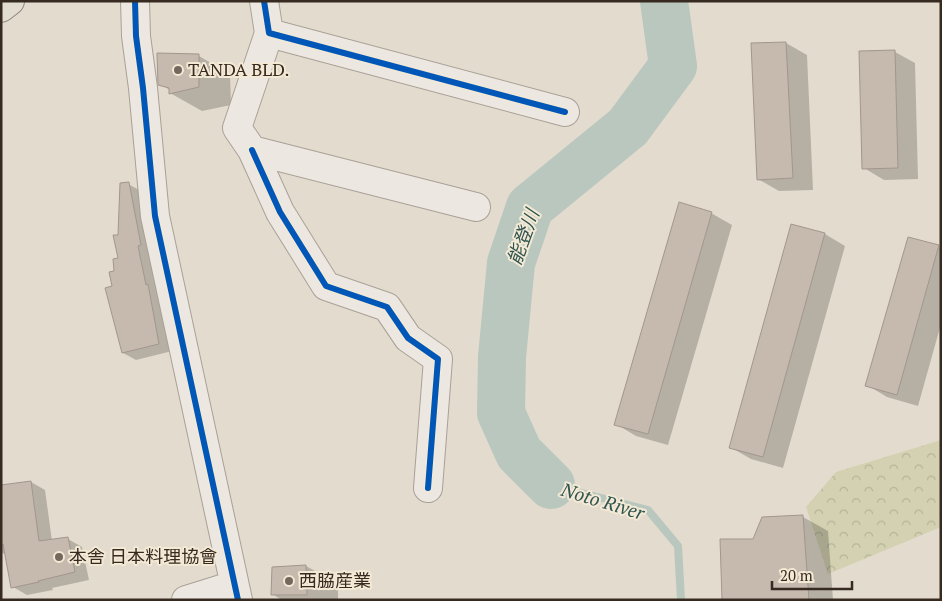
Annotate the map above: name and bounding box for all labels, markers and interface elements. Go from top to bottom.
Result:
place label: TANDA BLD. [188,57,290,81]
marker: TANDA BLD. [172,64,184,76]
water label: 能登川 [501,204,545,268]
water label: Noto River [558,476,648,525]
place label: 本舎 日本料理協會 [69,544,217,568]
marker: 本舎 日本料理協會 [53,551,65,563]
scale bar [772,558,852,590]
text: 20 m [780,565,813,585]
place label: 西脇産業 [299,568,371,592]
marker: 西脇産業 [283,575,295,587]

